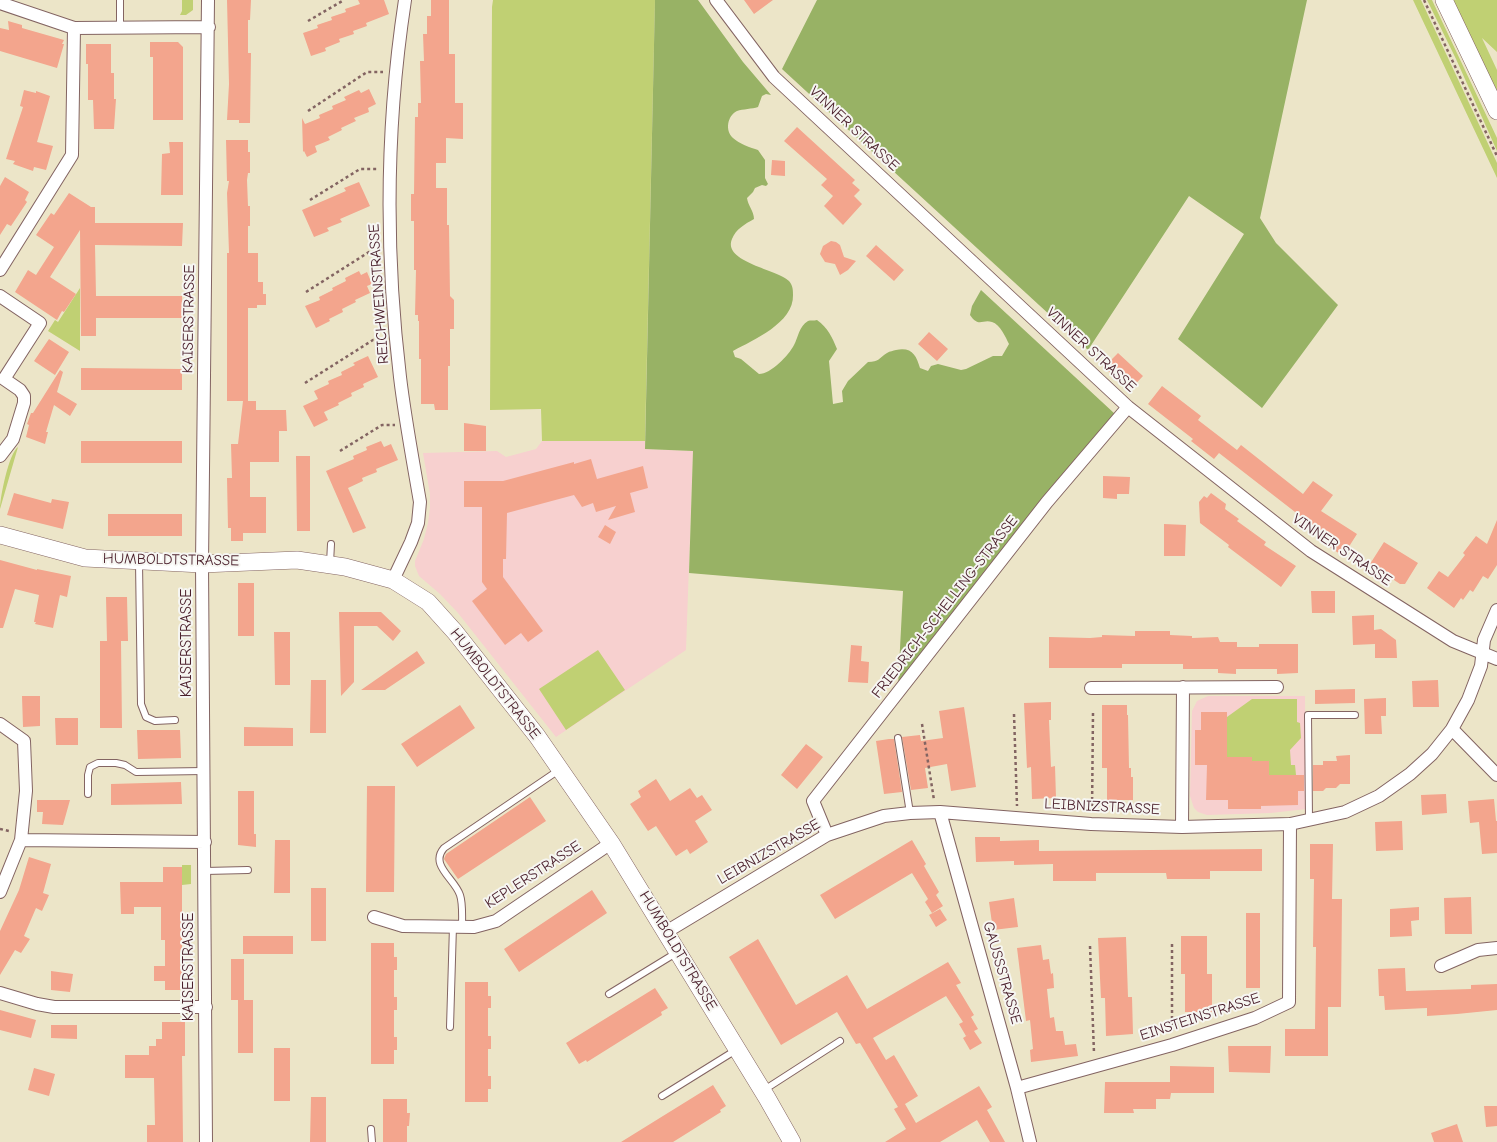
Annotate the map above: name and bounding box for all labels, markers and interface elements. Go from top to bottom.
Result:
street label: VINNER STRASSE [805,83,903,175]
street label: REICHWEINSTRASSE [365,223,393,365]
street label: KAISERSTRASSE [179,265,199,373]
street label: VINNER STRASSE [1042,304,1140,396]
street label: VINNER STRASSE [1289,510,1395,590]
street label: FRIEDRICH-SCHELLING-STRASSE [868,512,1022,702]
street label: HUMBOLDTSTRASSE [103,550,239,570]
street label: KAISERSTRASSE [178,589,196,697]
street label: HUMBOLDTSTRASSE [446,625,544,743]
street label: LEIBNIZSTRASSE [1044,795,1160,819]
street label: LEIBNIZSTRASSE [714,815,824,889]
street label: KEPLERSTRASSE [482,837,584,913]
street label: HUMBOLDTSTRASSE [635,888,721,1014]
street label: KAISERSTRASSE [180,913,198,1021]
street label: GAUSSSTRASSE [979,920,1025,1026]
street label: EINSTEINSTRASSE [1138,989,1262,1045]

